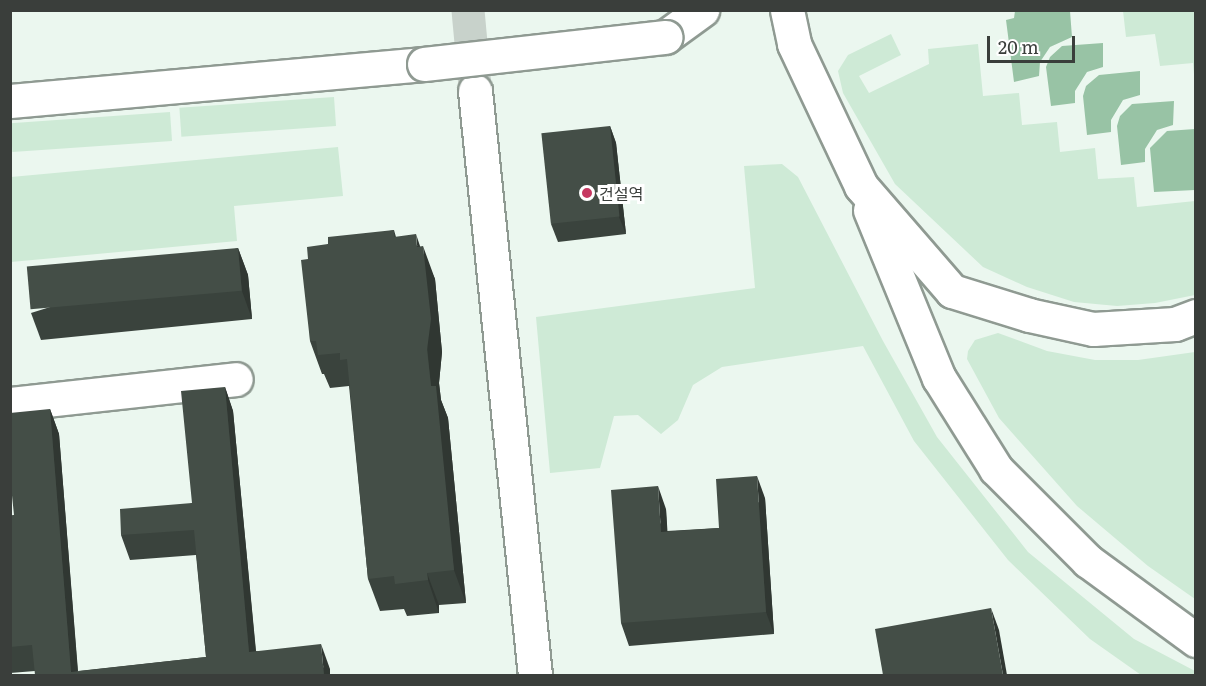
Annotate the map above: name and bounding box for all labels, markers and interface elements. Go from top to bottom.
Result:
scale bar [990,24,1078,62]
text: 20 m [998,33,1039,60]
place label: 건설역 [599,183,643,203]
marker: 건설역 [580,186,594,200]

